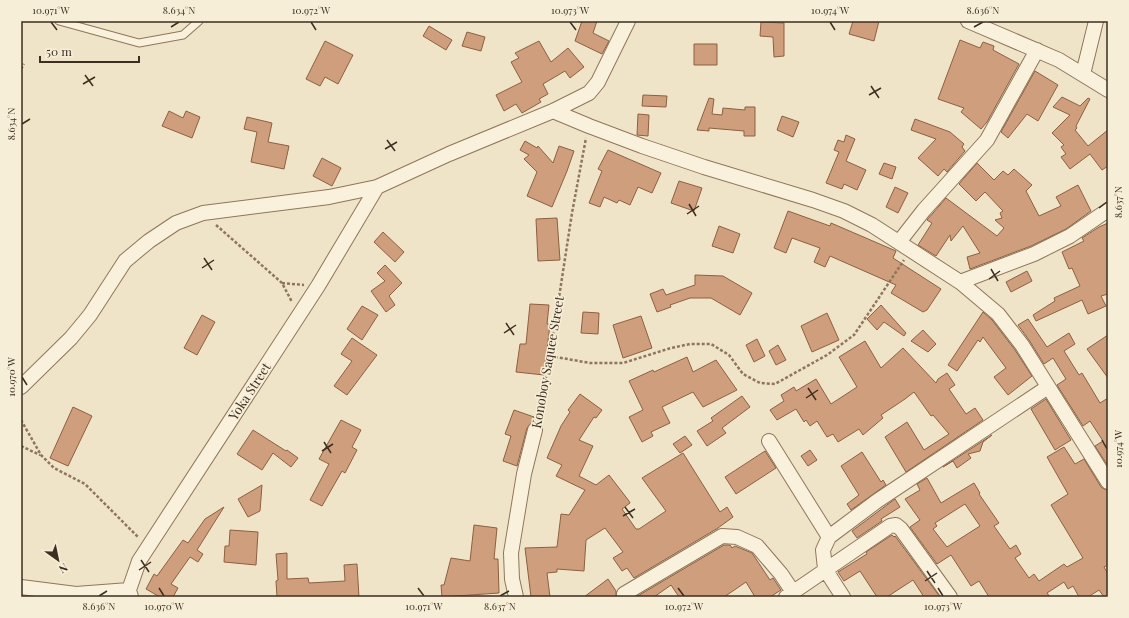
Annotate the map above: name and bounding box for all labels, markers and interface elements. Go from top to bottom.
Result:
text: 10.971°W [32,3,71,17]
text: 8.634°N [163,3,195,17]
text: 10.972°W [292,3,331,17]
text: 10.973°W [551,3,590,17]
text: 10.974°W [811,3,850,17]
text: 8.636°N [967,3,999,17]
scale bar [40,38,139,64]
text: 50 m [46,43,72,59]
text: 8.634°N [4,108,18,140]
text: 8.637°N [1111,186,1125,218]
street label: Konoboy Saquee Street [527,294,567,429]
text: 10.970°W [4,356,18,397]
street label: Yoka Street [224,359,274,424]
text: 10.974°W [1111,429,1125,468]
north arrow [38,540,78,580]
text: N [56,560,71,577]
text: 8.636°N [83,599,115,613]
text: 10.970°W [144,599,185,613]
text: 10.971°W [405,599,444,613]
text: 8.637°N [484,599,516,613]
text: 10.972°W [665,599,704,613]
text: 10.973°W [924,599,963,613]

